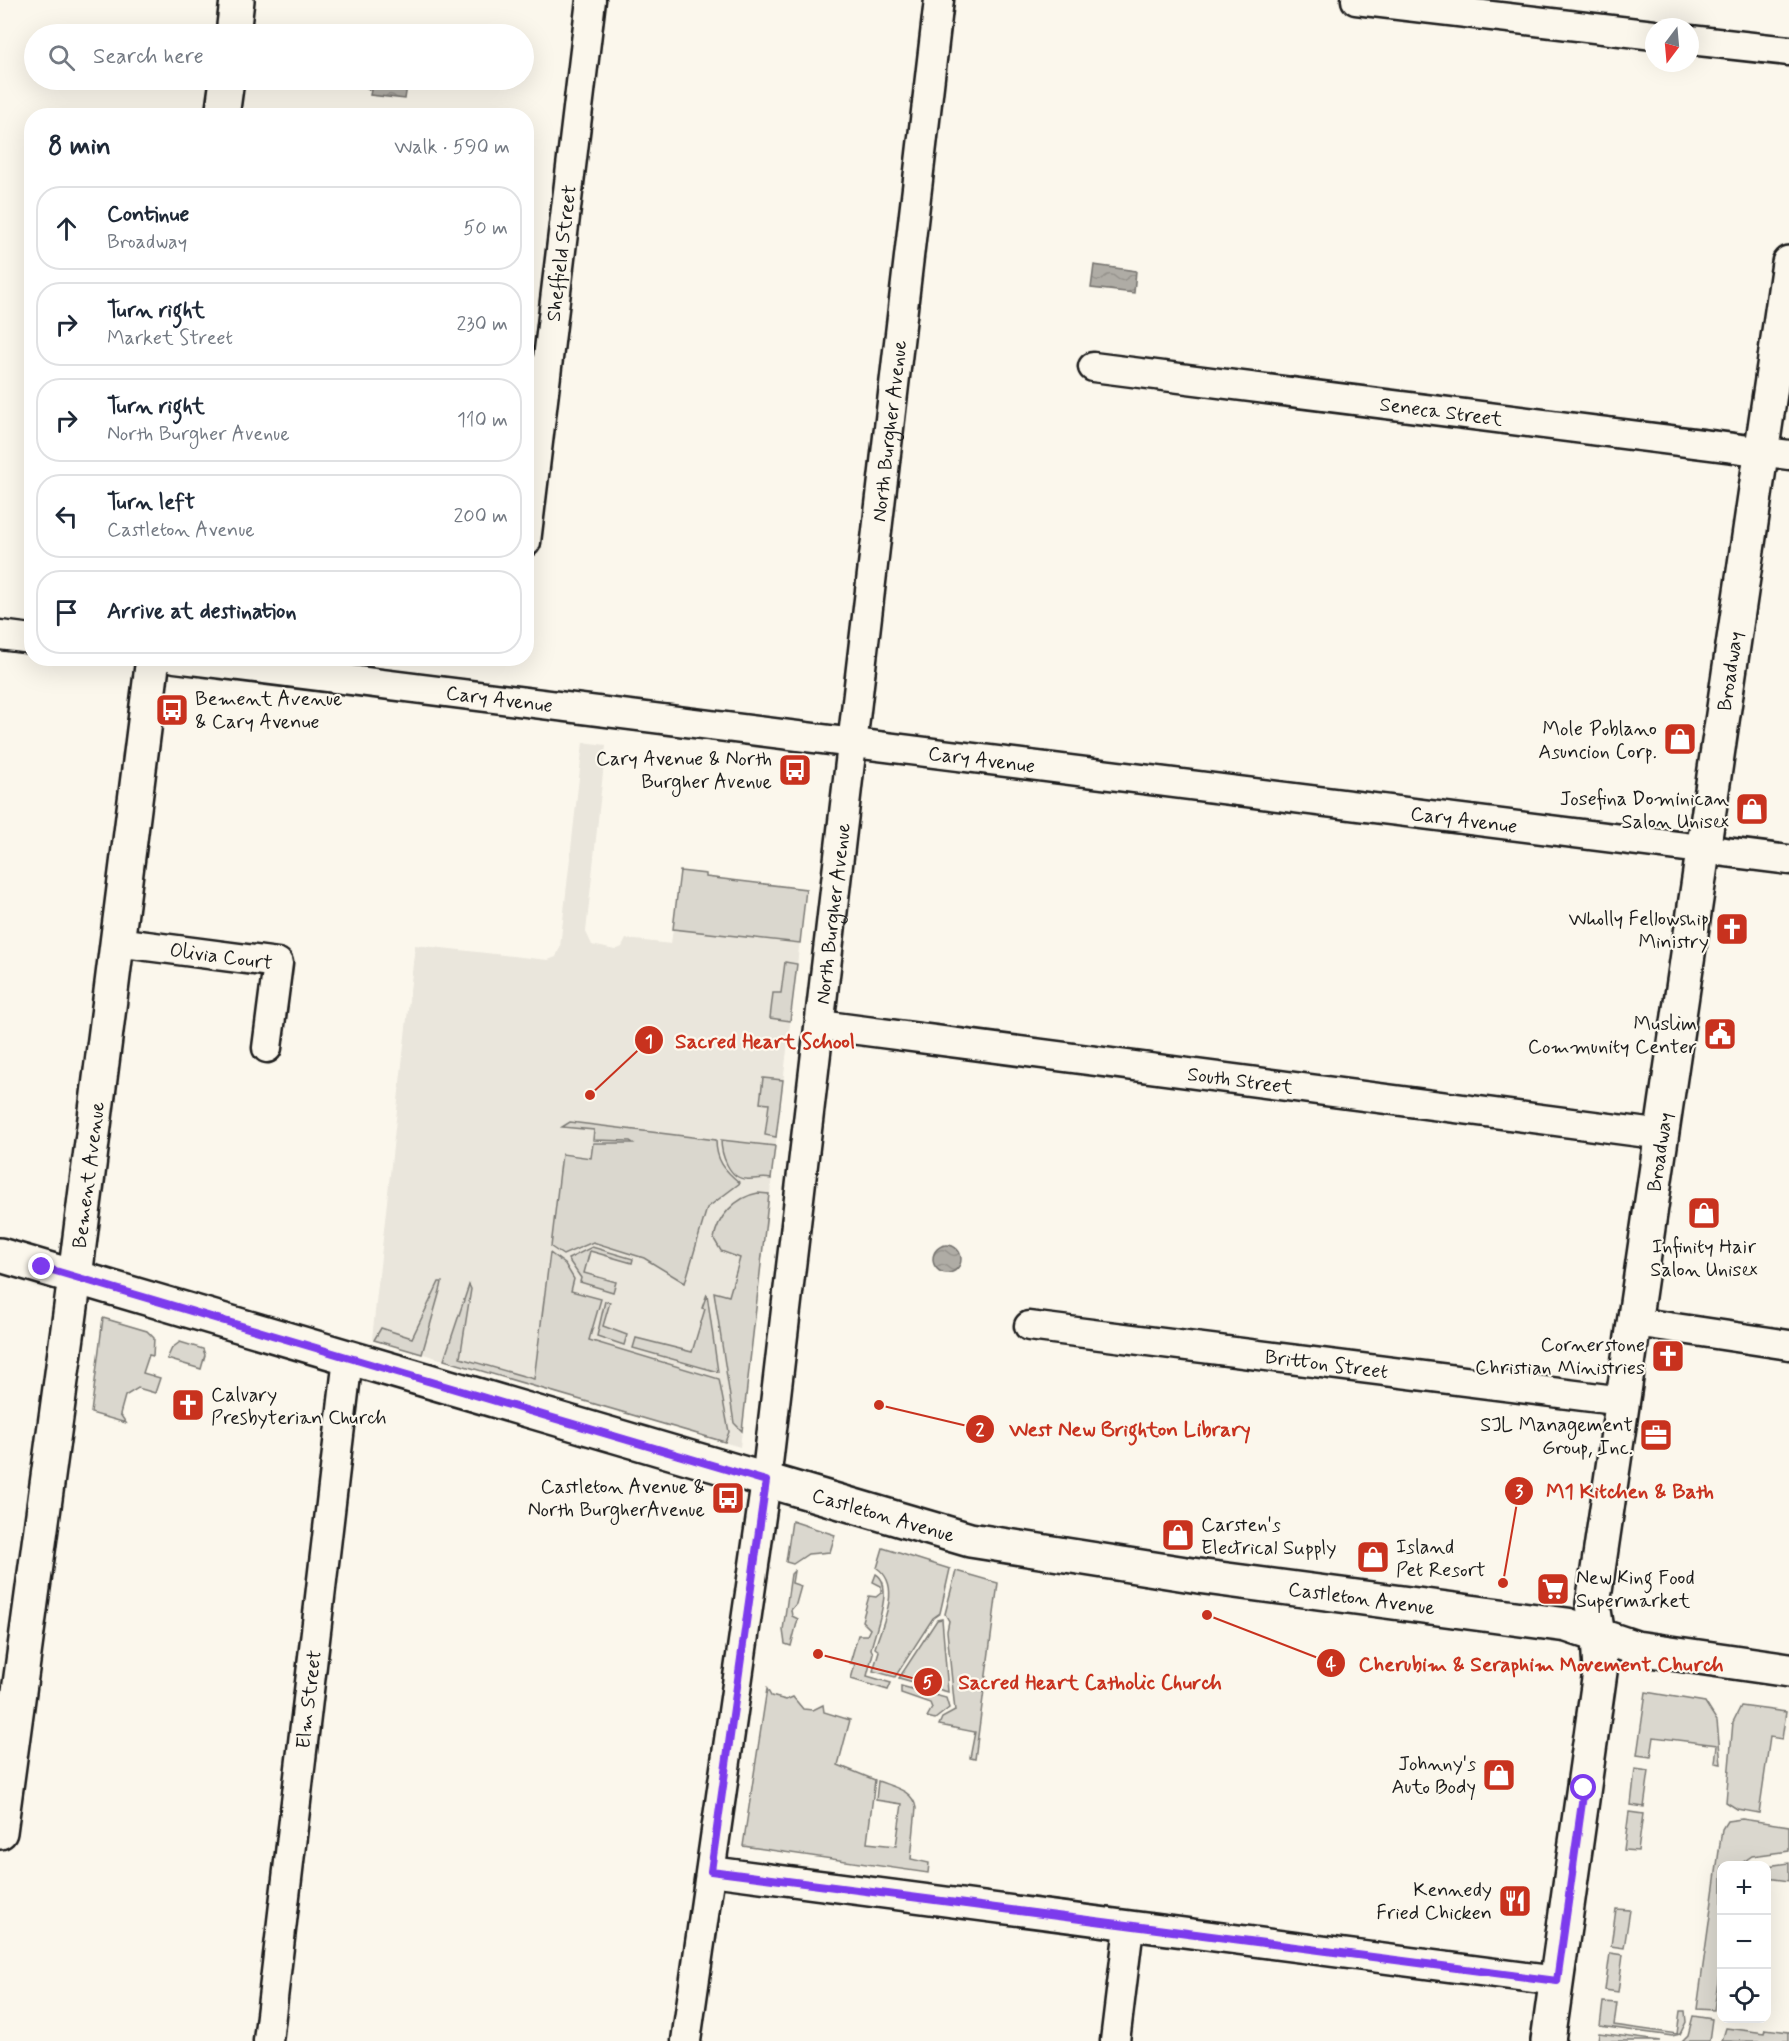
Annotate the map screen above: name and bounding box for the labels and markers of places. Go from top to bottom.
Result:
place label: Bement Avenue & Cary Avenue [195,686,342,736]
bus stop icon: Bement Avenue & Cary Avenue [154,692,190,728]
place label: Mole Poblano Asuncion Corp. [1538,716,1657,766]
shop icon: Mole Poblano Asuncion Corp. [1662,721,1698,757]
place label: Cary Avenue & North Burgher Avenue [596,746,772,797]
bus stop icon: Cary Avenue & North Burgher Avenue [777,752,813,788]
place label: Josefina Dominican Salon Unisex [1560,786,1729,836]
shop icon: Josefina Dominican Salon Unisex [1734,791,1770,827]
place label: Wholly Fellowship Ministry [1568,906,1709,956]
church icon: Wholly Fellowship Ministry [1714,911,1750,947]
place label: Muslim Community Center [1528,1011,1697,1061]
public building icon: Muslim Community Center [1702,1016,1738,1052]
callout: Sacred Heart School [634,1021,867,1060]
shop icon: Infinity Hair Salon Unisex [1686,1195,1722,1231]
place label: Infinity Hair Salon Unisex [1650,1234,1758,1284]
place label: Cornerstone Christian Ministries [1475,1332,1645,1382]
church icon: Cornerstone Christian Ministries [1650,1338,1686,1374]
place label: Calvary Presbyterian Church [211,1382,387,1432]
church icon: Calvary Presbyterian Church [170,1387,206,1423]
callout: West New Brighton Library [965,1409,1265,1448]
place label: SJL Management Group, Inc. [1480,1412,1633,1462]
office icon: SJL Management Group, Inc. [1638,1417,1674,1453]
callout: M1 Kitchen & Bath [1504,1471,1725,1510]
place label: Castleton Avenue & North BurgherAvenue [528,1474,705,1525]
bus stop icon: Castleton Avenue & North BurgherAvenue [710,1480,746,1516]
place label: Carsten's Electrical Supply [1201,1512,1337,1562]
shop icon: Carsten's Electrical Supply [1160,1517,1196,1553]
place label: Island Pet Resort [1396,1534,1486,1584]
shop icon: Island Pet Resort [1355,1539,1391,1575]
place label: New King Food Supermarket [1576,1565,1695,1615]
supermarket icon: New King Food Supermarket [1535,1571,1571,1607]
callout: Cherubim & Seraphim Movement Church [1316,1644,1736,1683]
callout: Sacred Heart Catholic Church [913,1663,1237,1702]
place label: Johnny's Auto Body [1392,1751,1476,1801]
shop icon: Johnny's Auto Body [1481,1757,1517,1793]
place label: Kennedy Fried Chicken [1376,1877,1492,1927]
restaurant icon: Kennedy Fried Chicken [1497,1883,1533,1919]

